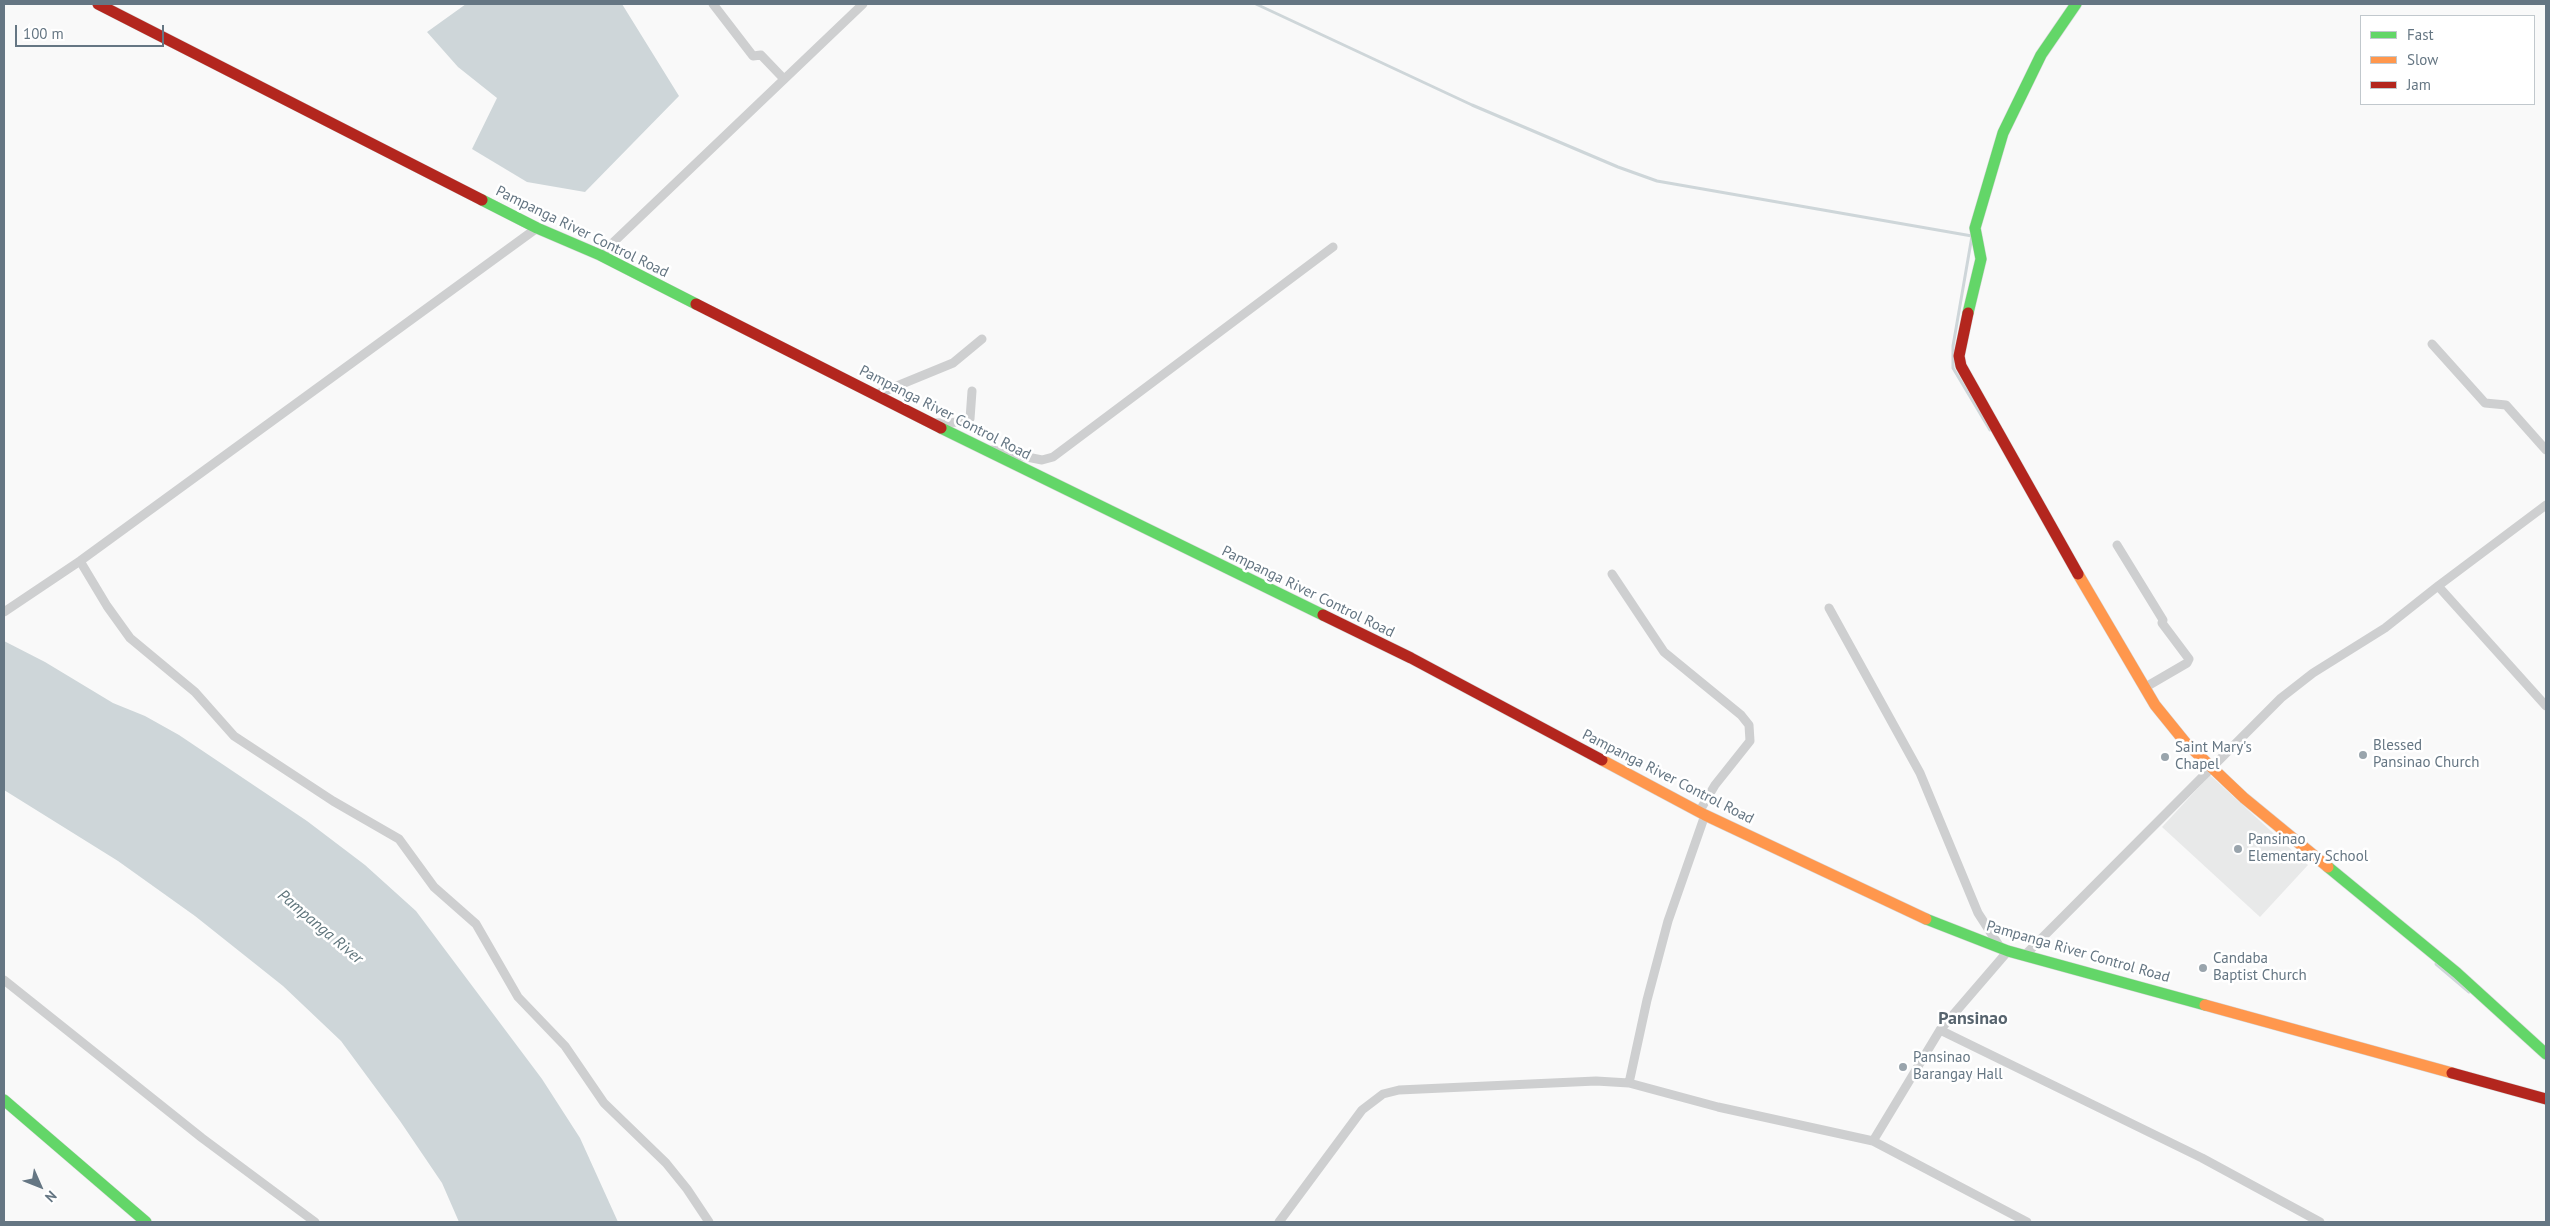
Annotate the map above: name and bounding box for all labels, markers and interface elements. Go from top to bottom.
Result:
scale bar [18,15,166,47]
legend [2360,15,2535,105]
text: 100 m [23,24,64,43]
text: Fast [2407,25,2434,44]
text: Slow [2407,50,2438,69]
text: Jam [2407,75,2431,94]
street label: Pampanga River Control Road [493,182,671,282]
street label: Pampanga River Control Road [856,362,1034,464]
street label: Pampanga River Control Road [1219,542,1397,642]
street label: Pampanga River Control Road [1579,726,1757,828]
place label: Blessed Pansinao Church [2373,737,2479,772]
place label: Saint Mary's Chapel [2175,739,2252,774]
marker: Blessed Pansinao Church [2357,749,2369,761]
marker: Saint Mary's Chapel [2159,751,2171,763]
place label: Pansinao Elementary School [2248,831,2368,866]
marker: Pansinao Elementary School [2232,843,2244,855]
water label: Pampanga River [273,886,367,968]
street label: Pampanga River Control Road [1984,917,2172,987]
place label: Candaba Baptist Church [2213,950,2307,985]
marker: Candaba Baptist Church [2197,962,2209,974]
district label: Pansinao [1938,1008,2008,1030]
place label: Pansinao Barangay Hall [1913,1049,2003,1084]
marker: Pansinao Barangay Hall [1897,1061,1909,1073]
north arrow [15,1161,65,1211]
text: N [41,1187,60,1206]

